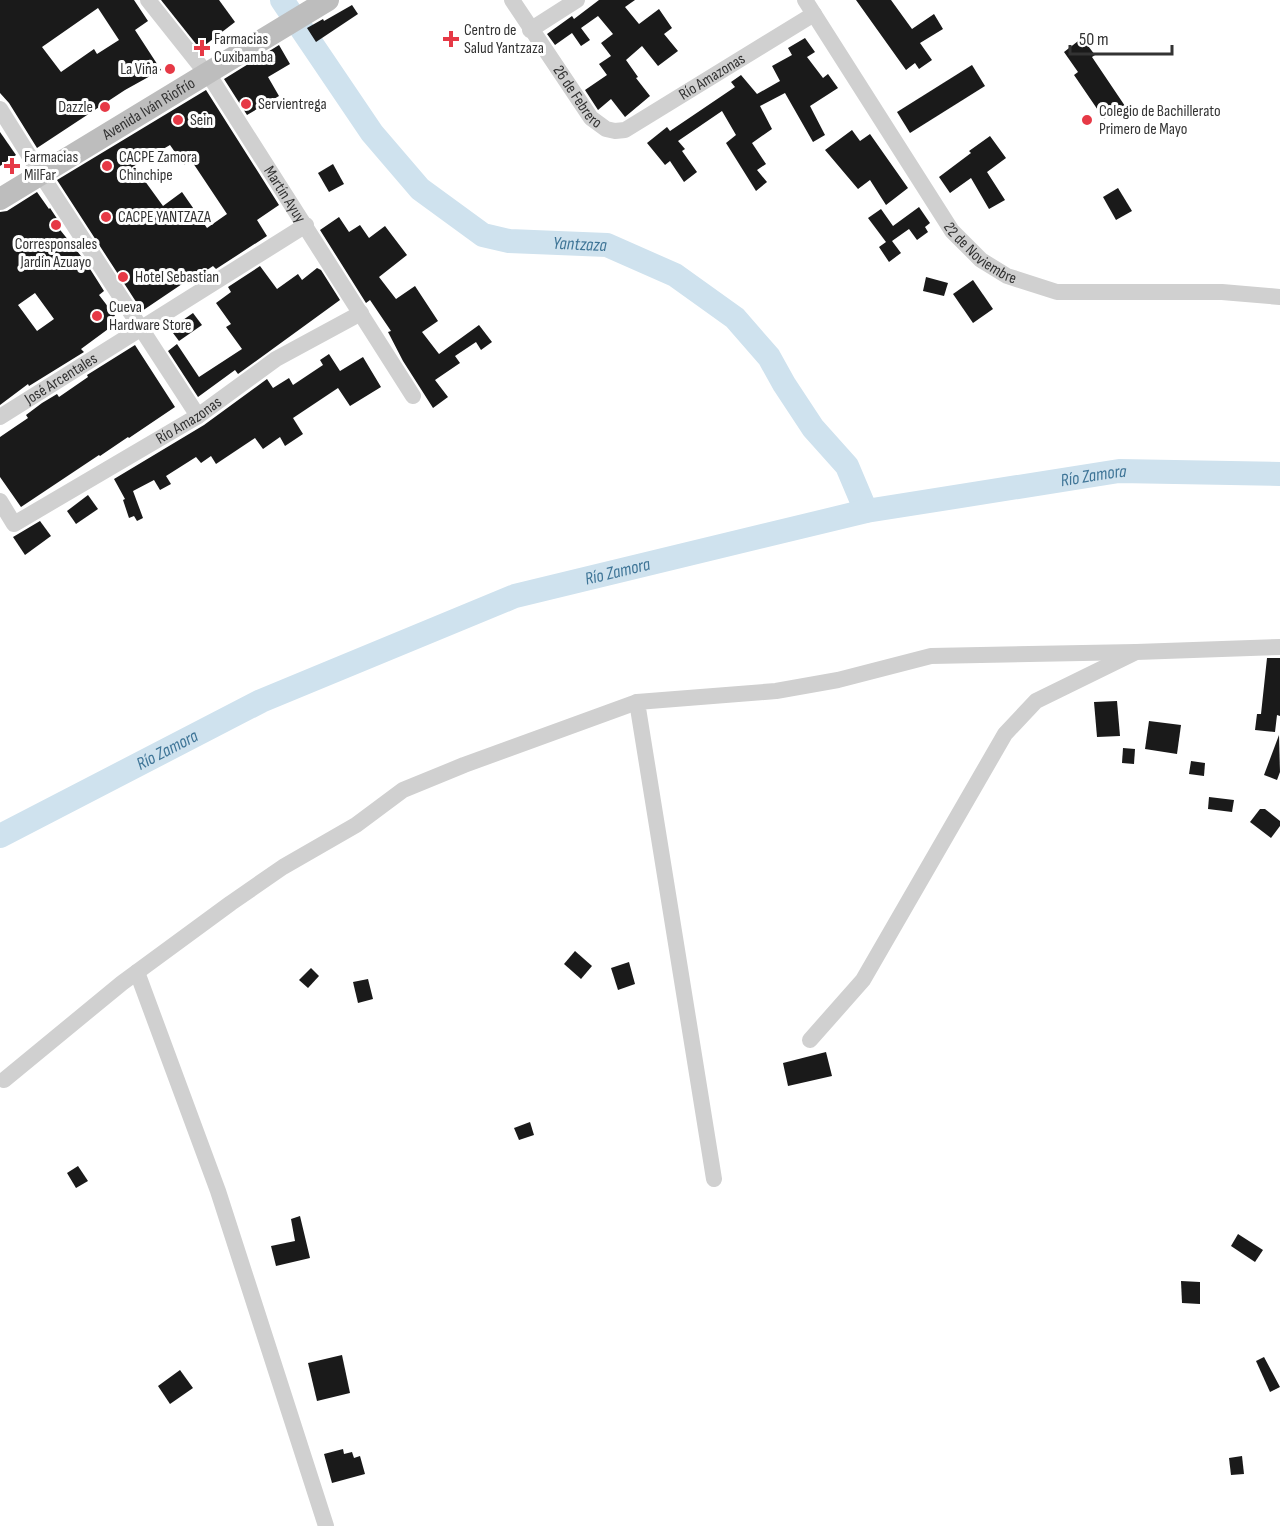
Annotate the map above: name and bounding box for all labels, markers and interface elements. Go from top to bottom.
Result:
scale bar [1070,18,1172,56]
place label: Centro de Salud Yantzaza [464,21,544,58]
text: 50 m [1079,29,1109,50]
place label: Farmacias Cuxibamba [214,30,273,67]
marker: Centro de Salud Yantzaza [442,30,460,48]
marker: Farmacias Cuxibamba [195,41,209,55]
street label: Río Amazonas [675,49,749,104]
place label: La Viña [120,60,158,79]
marker: La Viña [163,62,177,76]
street label: 26 de Febrero [549,62,606,132]
street label: Avenida Iván Riofrío [98,73,199,145]
place label: Servientrega [258,95,327,114]
marker: Servientrega [239,97,253,111]
place label: Dazzle [58,98,93,117]
marker: Dazzle [98,100,112,114]
place label: Colegio de Bachillerato Primero de Mayo [1099,102,1221,139]
place label: Sein [190,111,213,130]
marker: Sein [171,113,185,127]
marker: Colegio de Bachillerato Primero de Mayo [1080,113,1094,127]
place label: Farmacias MilFar [24,148,78,185]
place label: CACPE Zamora Chinchipe [119,148,197,185]
marker: Farmacias MilFar [5,159,19,173]
marker: CACPE Zamora Chinchipe [100,159,114,173]
street label: Martín Ayuy [260,162,310,226]
place label: CACPE YANTZAZA [118,208,211,227]
marker: CACPE YANTZAZA [99,210,113,224]
marker: Corresponsales Jardin Azuayo [49,218,63,232]
street label: 22 de Noviembre [939,219,1019,288]
water label: Yantzaza [553,232,608,256]
place label: Corresponsales Jardin Azuayo [15,235,97,272]
place label: Hotel Sebastian [135,268,219,287]
marker: Hotel Sebastian [116,270,130,284]
place label: Cueva Hardware Store [109,298,192,335]
marker: Cueva Hardware Store [90,309,104,323]
street label: José Arcentales [20,349,101,409]
street label: Río Amazonas [152,392,225,448]
water label: Río Zamora [1059,460,1127,491]
water label: Río Zamora [583,553,653,589]
water label: Río Zamora [133,725,202,774]

